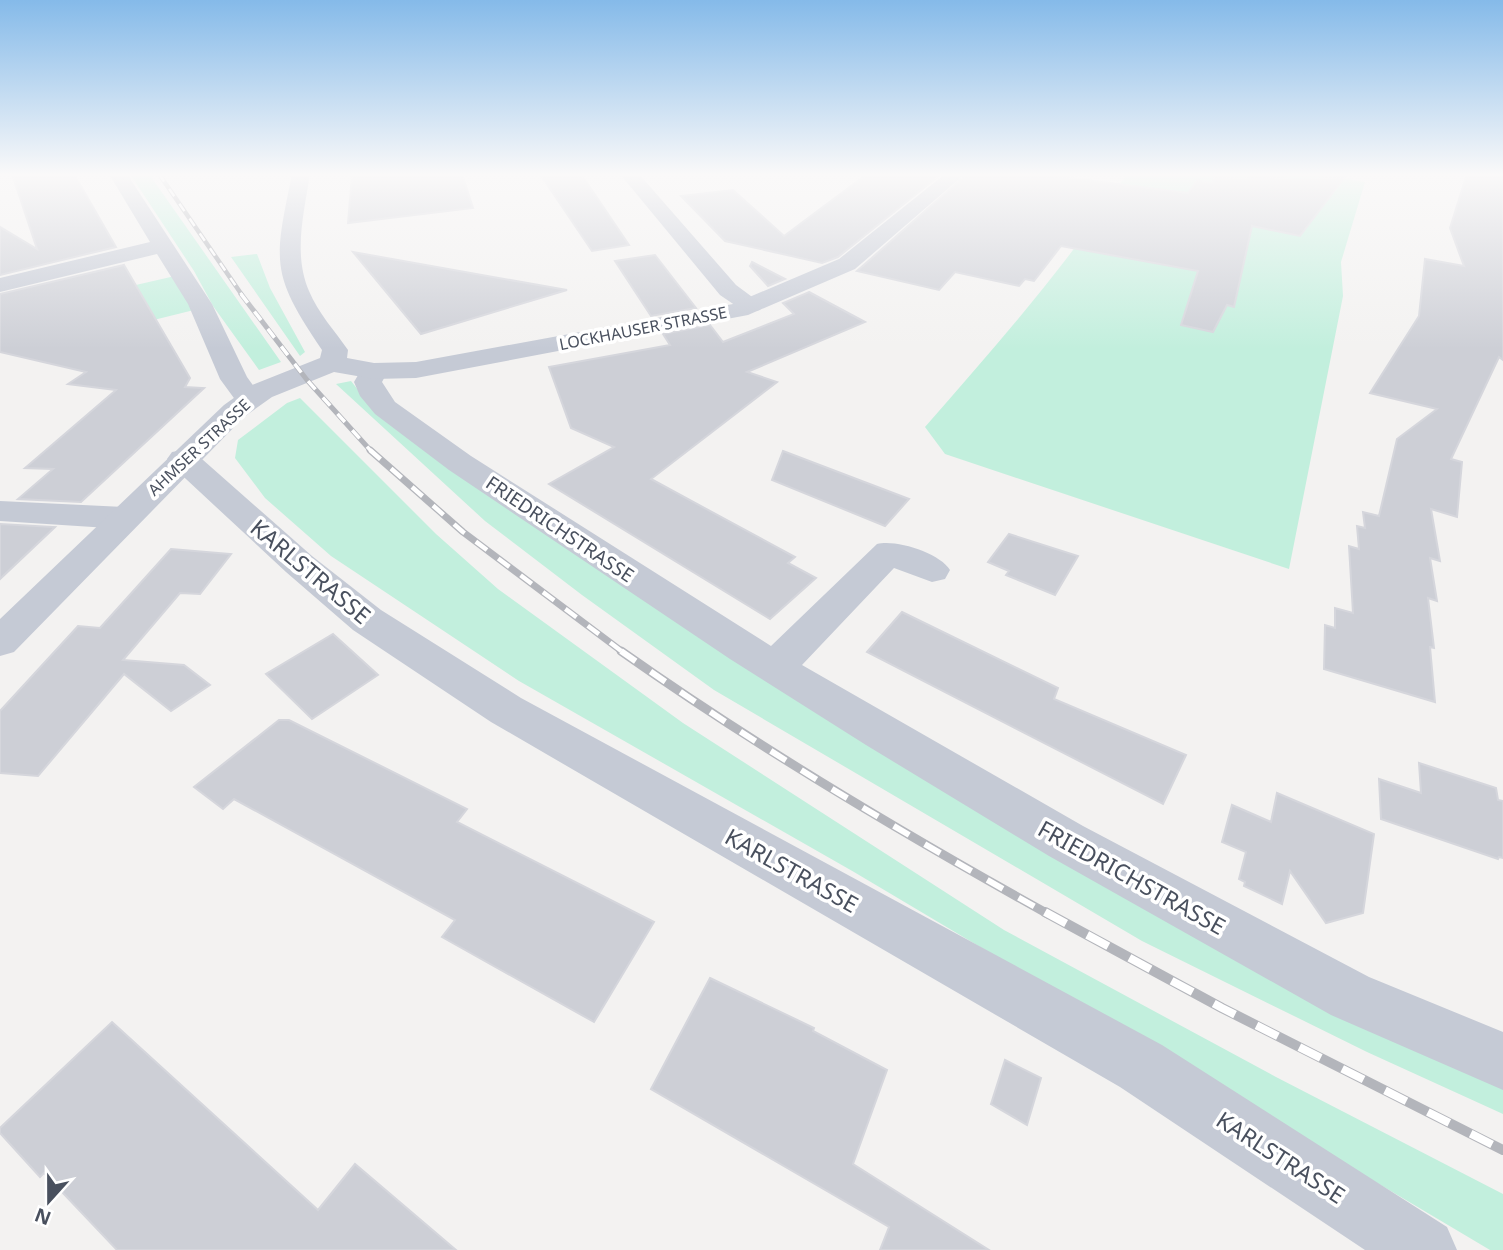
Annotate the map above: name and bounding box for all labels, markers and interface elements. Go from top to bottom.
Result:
street label: LOCKHAUSER STRASSE [557,301,729,355]
street label: AHMSER STRASSE [143,394,255,500]
street label: FRIEDRICHSTRASSE [481,470,639,588]
street label: KARLSTRASSE [244,511,378,631]
street label: FRIEDRICHSTRASSE [1033,812,1231,942]
street label: KARLSTRASSE [720,820,864,920]
street label: KARLSTRASSE [1210,1103,1352,1211]
north arrow [14,1166,84,1236]
text: N [31,1202,55,1232]

